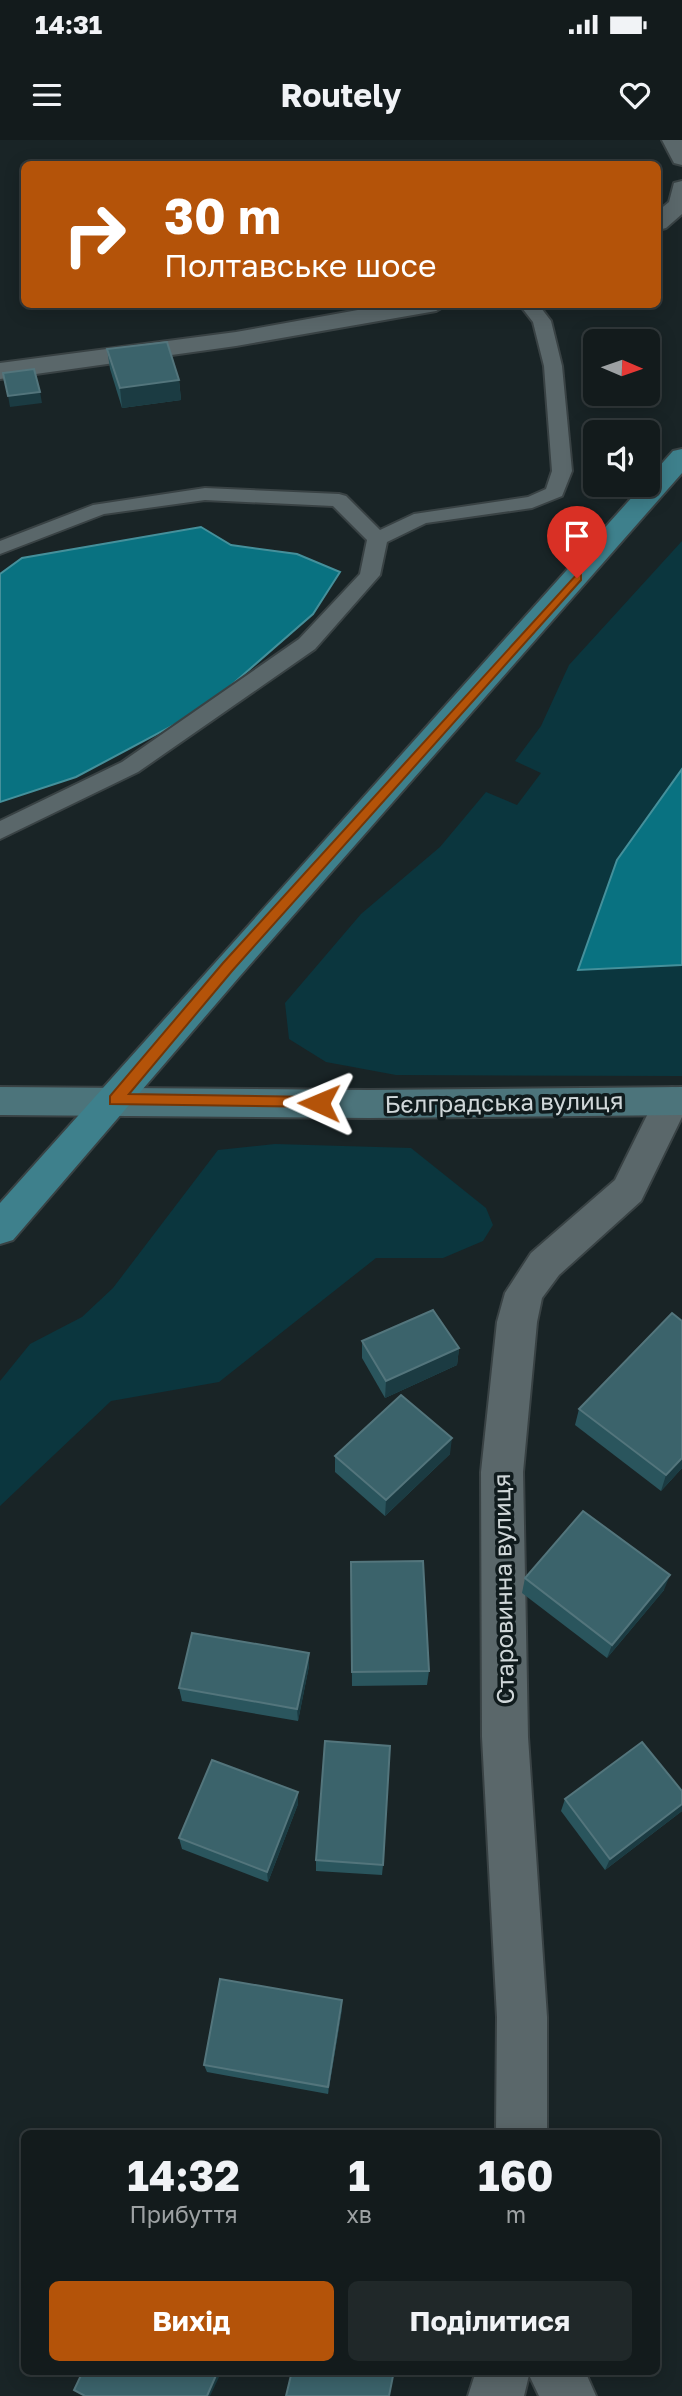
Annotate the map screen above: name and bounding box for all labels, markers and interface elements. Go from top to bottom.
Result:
text: 14:31 [35,9,102,40]
icon: menu [28,76,66,114]
text: Routely [281,76,401,114]
icon: heart [616,76,654,114]
text: 30 m [164,186,281,245]
icon: right [49,189,140,280]
text: Полтавське шосе [164,246,436,284]
north arrow [583,329,660,406]
map controls [583,329,660,497]
button: sound [583,420,660,497]
pin [547,506,607,578]
icon: arrive [558,517,596,555]
position arrow [282,1066,356,1140]
street label: Бєлградська вулиця [384,1085,624,1118]
street label: Старовинна вулиця [486,1473,519,1705]
text: 14:32 [127,2150,240,2200]
text: 1 [348,2150,370,2200]
text: 160 [478,2150,554,2200]
text: Прибуття [130,2200,238,2228]
text: хв [346,2200,372,2228]
text: m [506,2200,526,2228]
button: Вихід [49,2281,334,2361]
button: Поділитися [348,2281,632,2361]

